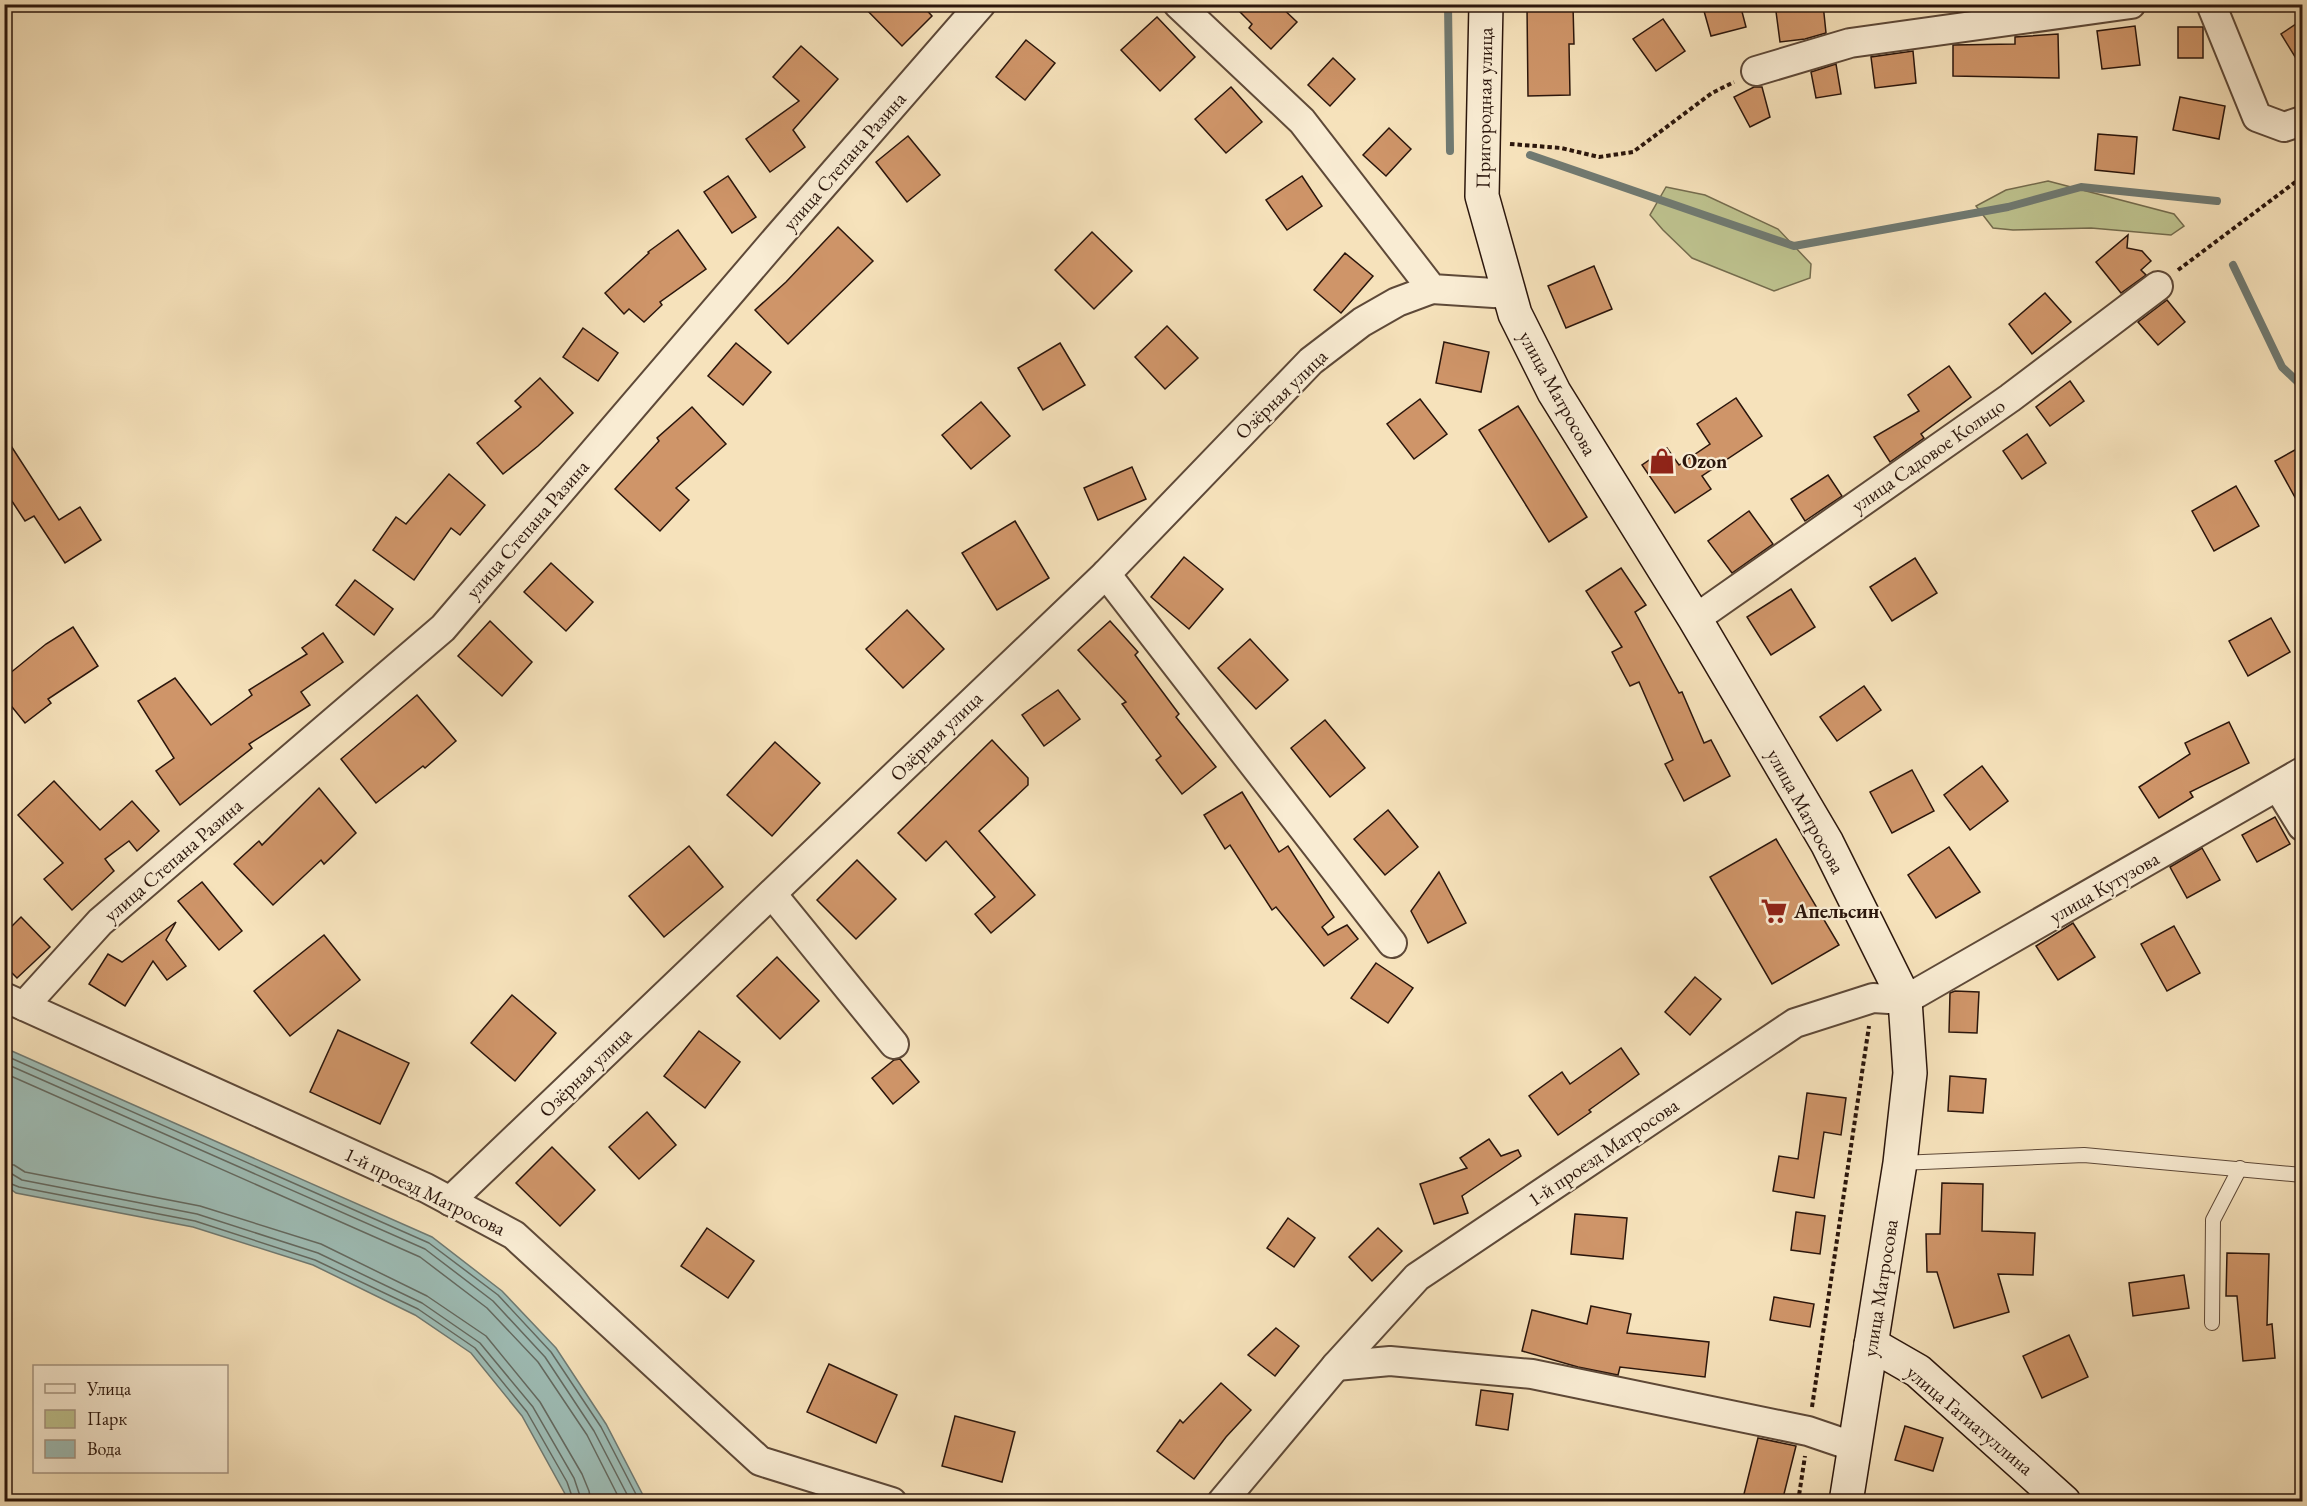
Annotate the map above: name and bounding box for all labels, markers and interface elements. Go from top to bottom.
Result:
street label: Пригородная улица [1470,27,1498,189]
street label: улица Степана Разина [777,86,911,236]
street label: улица Матросова [1513,326,1603,460]
street label: Озёрная улица [1229,343,1333,445]
street label: улица Садовое Кольцо [1846,392,2010,518]
shop icon: Ozon [1647,446,1677,476]
place label: Ozon [1682,448,1727,474]
street label: улица Степана Разина [460,454,594,604]
street label: Озёрная улица [884,685,988,787]
street label: улица Матросова [1761,744,1851,878]
street label: улица Степана Разина [98,793,248,927]
street label: улица Кутузова [2044,845,2164,929]
supermarket icon: Апельсин [1759,896,1789,926]
place label: Апельсин [1793,898,1880,924]
street label: Озёрная улица [533,1021,637,1123]
street label: 1-й проезд Матросова [1523,1092,1683,1212]
street label: 1-й проезд Матросова [340,1141,510,1241]
street label: улица Матросова [1856,1217,1904,1359]
street label: улица Гатиатуллина [1901,1359,2039,1481]
legend [33,1365,228,1473]
text: Улица [86,1377,132,1400]
text: Парк [87,1407,127,1430]
text: Вода [87,1437,122,1460]

